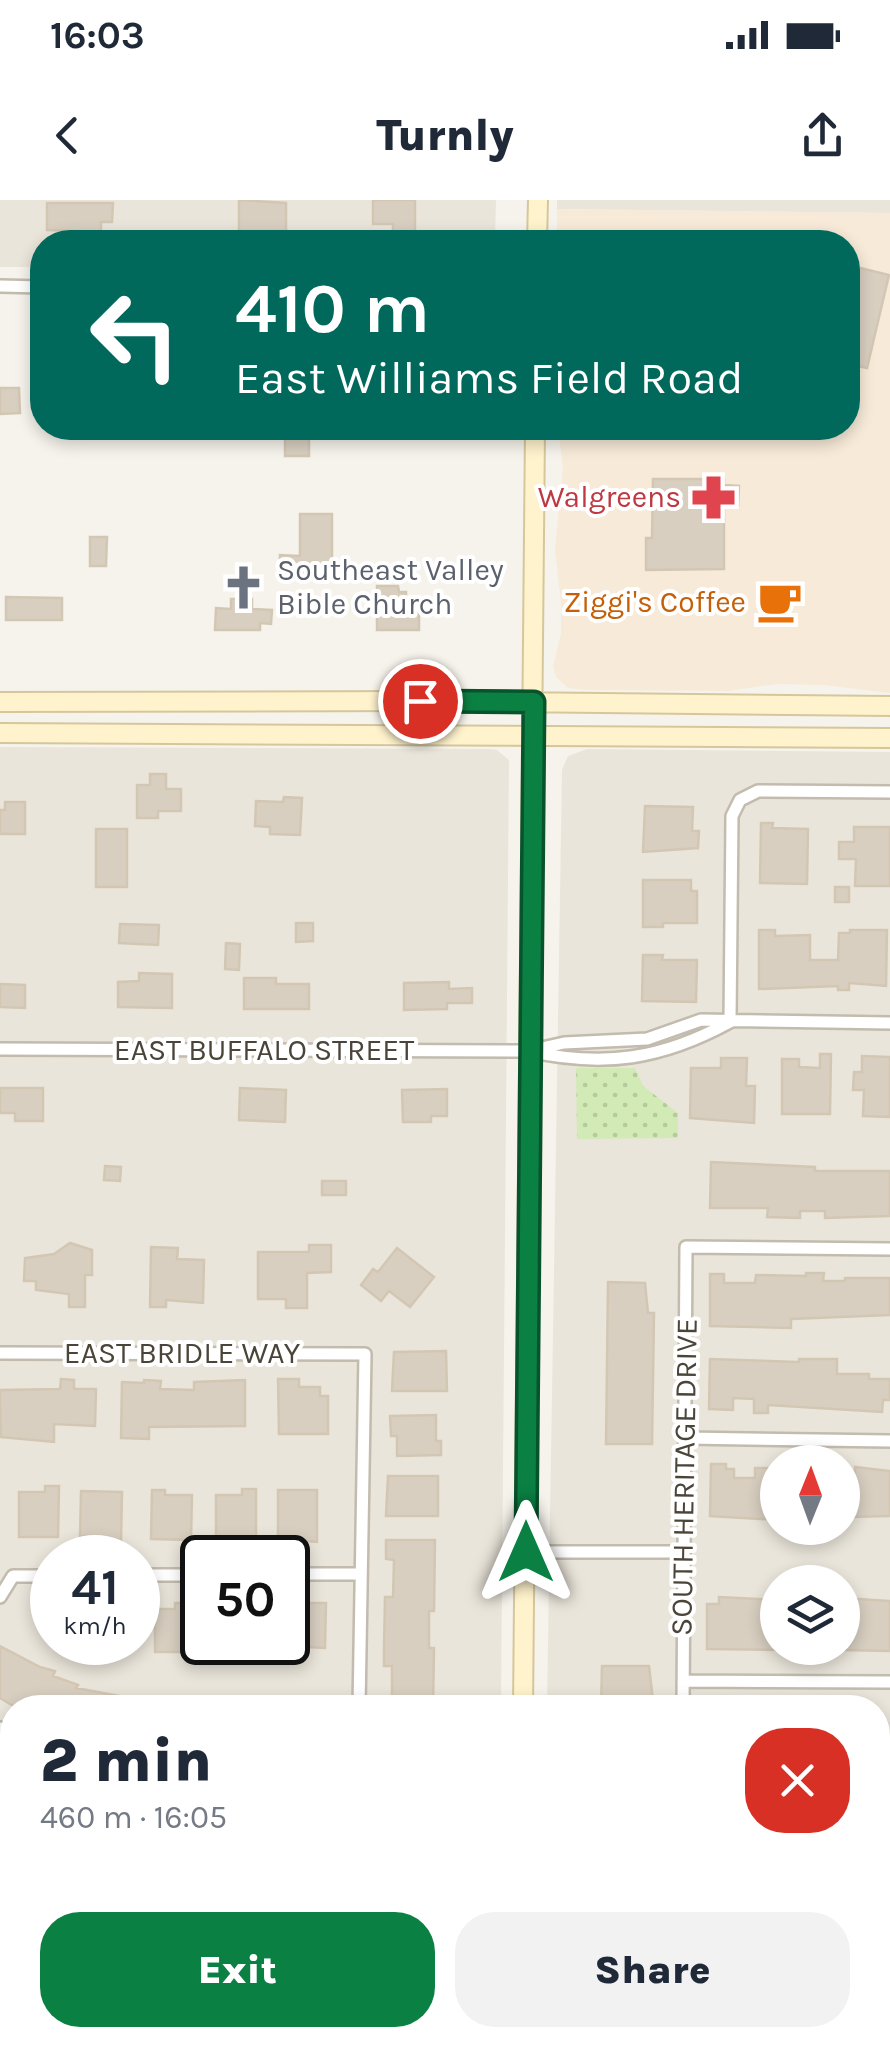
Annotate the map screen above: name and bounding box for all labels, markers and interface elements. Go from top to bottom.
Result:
text: 16:03 [50,13,145,58]
icon: back [40,108,95,163]
icon: share [795,108,850,163]
text: Turnly [376,109,514,161]
text: 410 m [235,268,430,350]
icon: left [70,270,200,400]
text: East Williams Field Road [235,352,743,404]
pharmacy icon: Walgreens [690,473,738,521]
place label: Walgreens [538,479,681,515]
place label: Southeast Valley Bible Church [277,552,504,622]
church icon: Southeast Valley Bible Church [220,563,268,611]
cafe icon: Ziggi's Coffee [755,578,803,626]
place label: Ziggi's Coffee [563,584,746,620]
pin [378,659,463,744]
icon: arrive [393,674,448,729]
street label: EAST BUFFALO STREET [114,1032,414,1068]
street label: SOUTH HERITAGE DRIVE [663,1318,705,1636]
street label: EAST BRIDLE WAY [64,1335,301,1371]
north arrow [760,1445,860,1545]
map controls [760,1445,860,1665]
position arrow [474,1500,578,1604]
speed limit sign: 50 [180,1535,310,1665]
text: 41 [71,1558,119,1617]
button: layers [760,1565,860,1665]
text: km/h [63,1611,127,1640]
text: 2 min [40,1726,212,1796]
button: close [745,1728,850,1833]
text: 460 m · 16:05 [40,1799,227,1836]
button: Exit [40,1912,435,2027]
button: Share [455,1912,850,2027]

